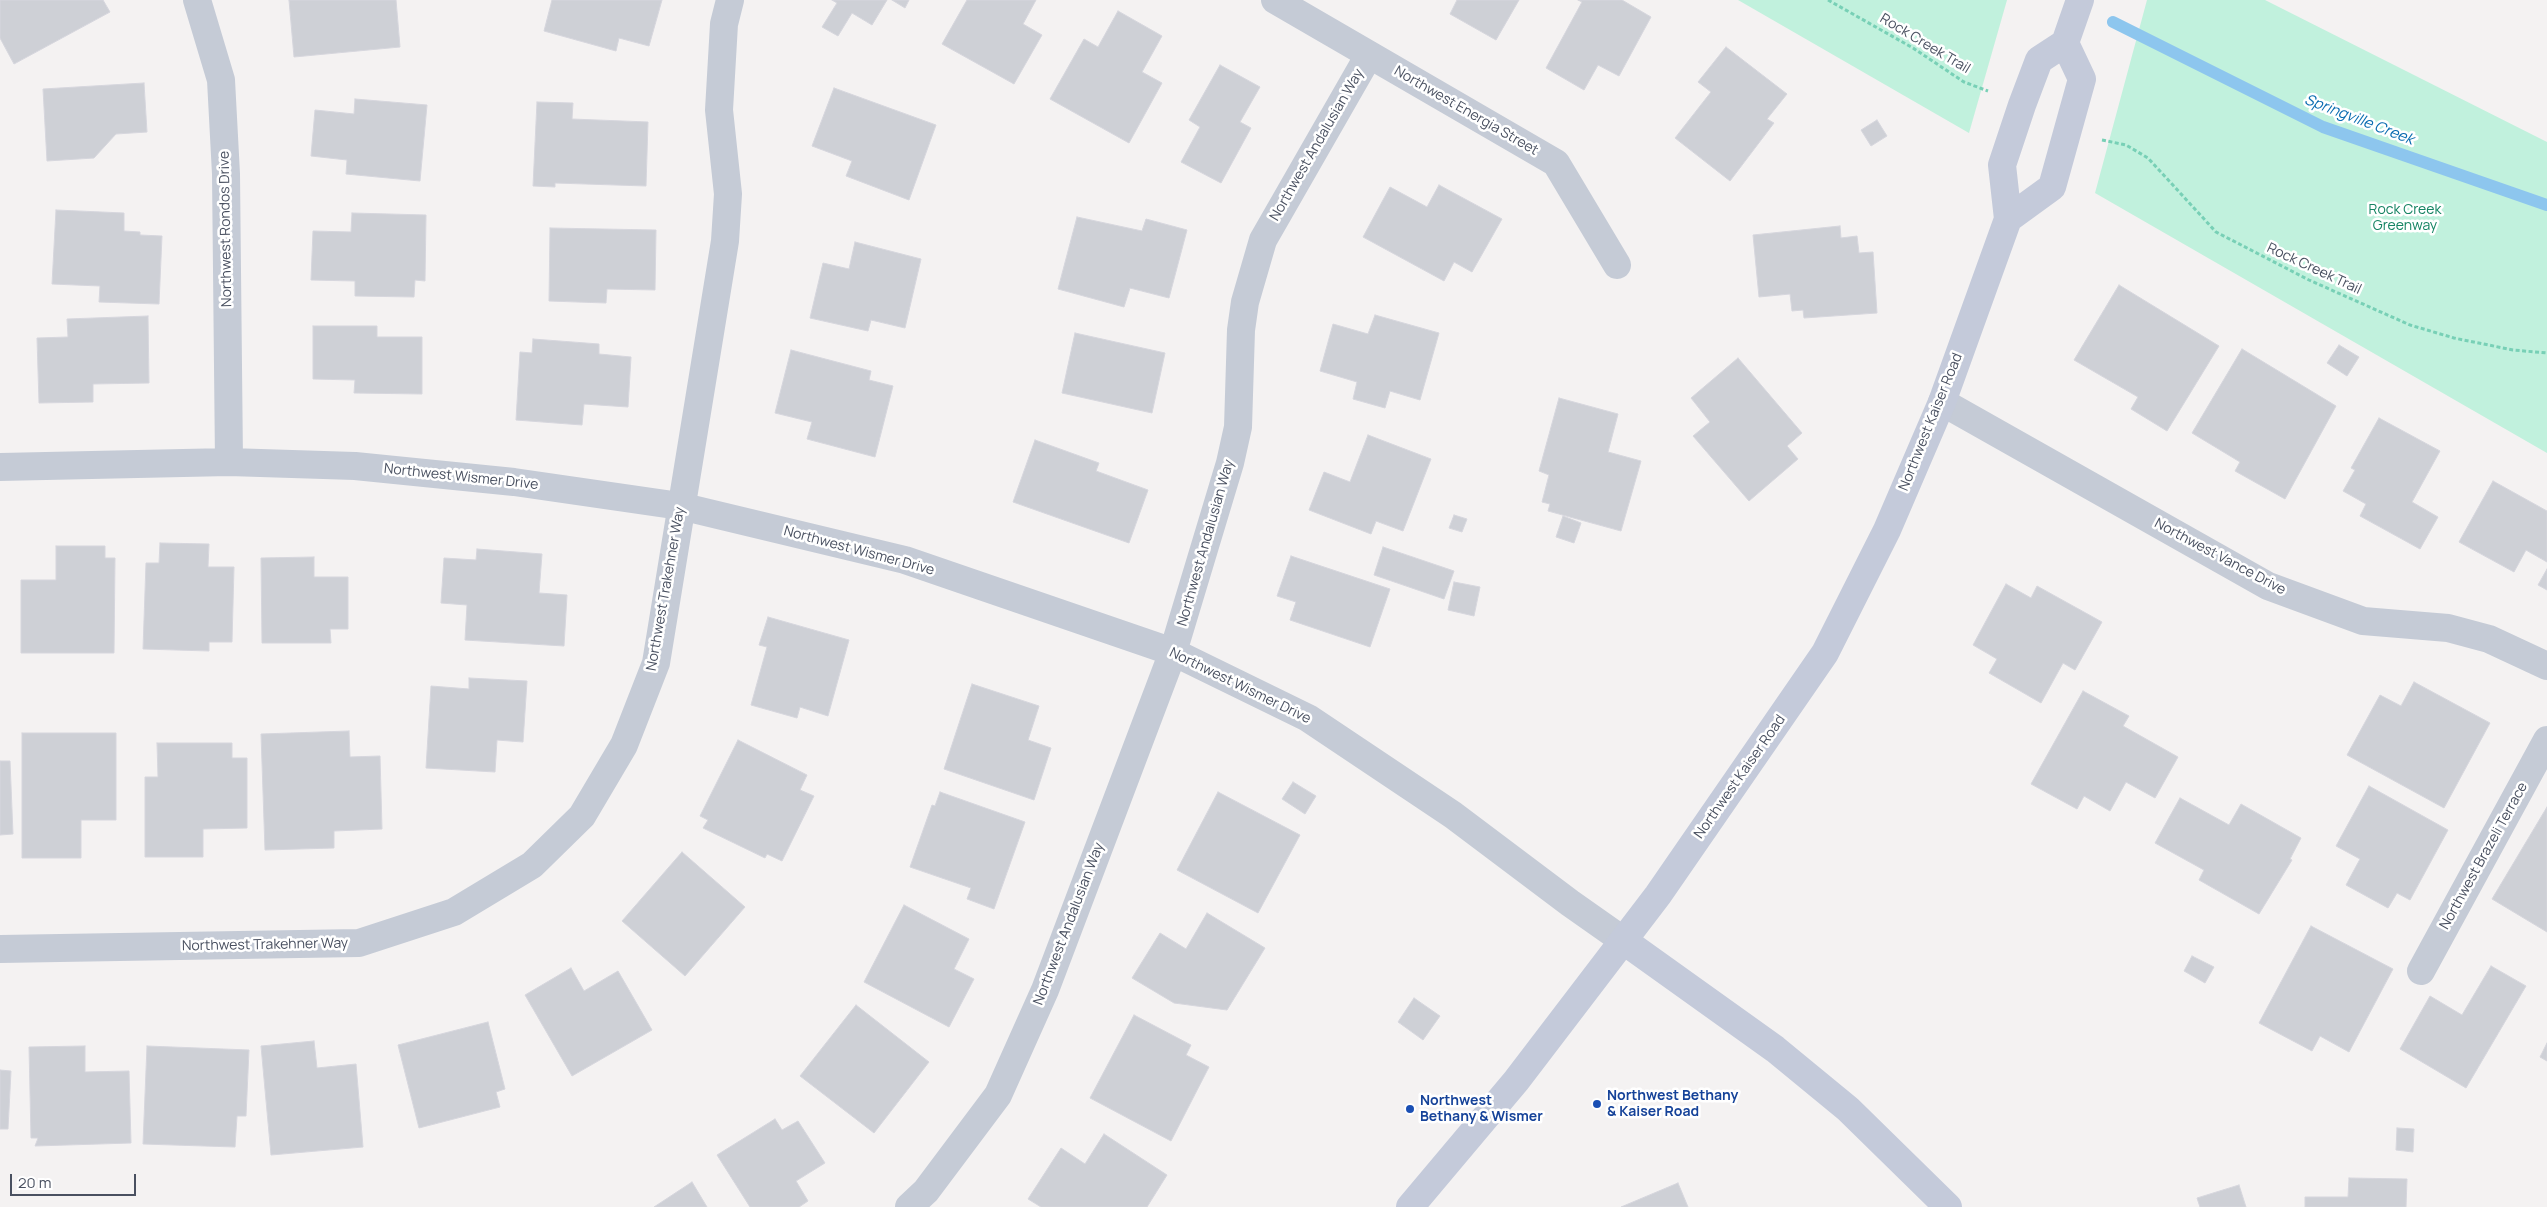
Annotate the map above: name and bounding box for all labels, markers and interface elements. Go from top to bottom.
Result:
street label: Rock Creek Trail [1877,10,1973,78]
street label: Northwest Energia Street [1391,63,1541,159]
street label: Northwest Andalusian Way [1267,66,1367,224]
water label: Springville Creek [2302,91,2416,149]
street label: Northwest Rondos Drive [216,151,236,307]
park label: Rock Creek Greenway [2369,202,2441,234]
street label: Rock Creek Trail [2264,240,2364,298]
street label: Northwest Kaiser Road [1896,351,1966,493]
street label: Northwest Andalusian Way [1174,458,1238,628]
street label: Northwest Wismer Drive [383,461,539,493]
street label: Northwest Trakehner Way [643,506,689,672]
street label: Northwest Vance Drive [2151,515,2289,599]
street label: Northwest Wismer Drive [782,523,936,579]
street label: Northwest Wismer Drive [1167,644,1313,728]
street label: Northwest Kaiser Road [1691,712,1789,842]
street label: Northwest Brazeli Terrace [2437,780,2531,932]
street label: Northwest Andalusian Way [1030,840,1108,1008]
street label: Northwest Trakehner Way [182,935,348,955]
place label: Northwest Bethany & Kaiser Road [1607,1088,1738,1120]
place label: Northwest Bethany & Wismer [1420,1093,1543,1126]
marker: Northwest Bethany & Kaiser Road [1591,1098,1603,1110]
marker: Northwest Bethany & Wismer [1404,1103,1416,1115]
scale bar [12,1164,139,1196]
text: 20 m [18,1172,51,1193]

